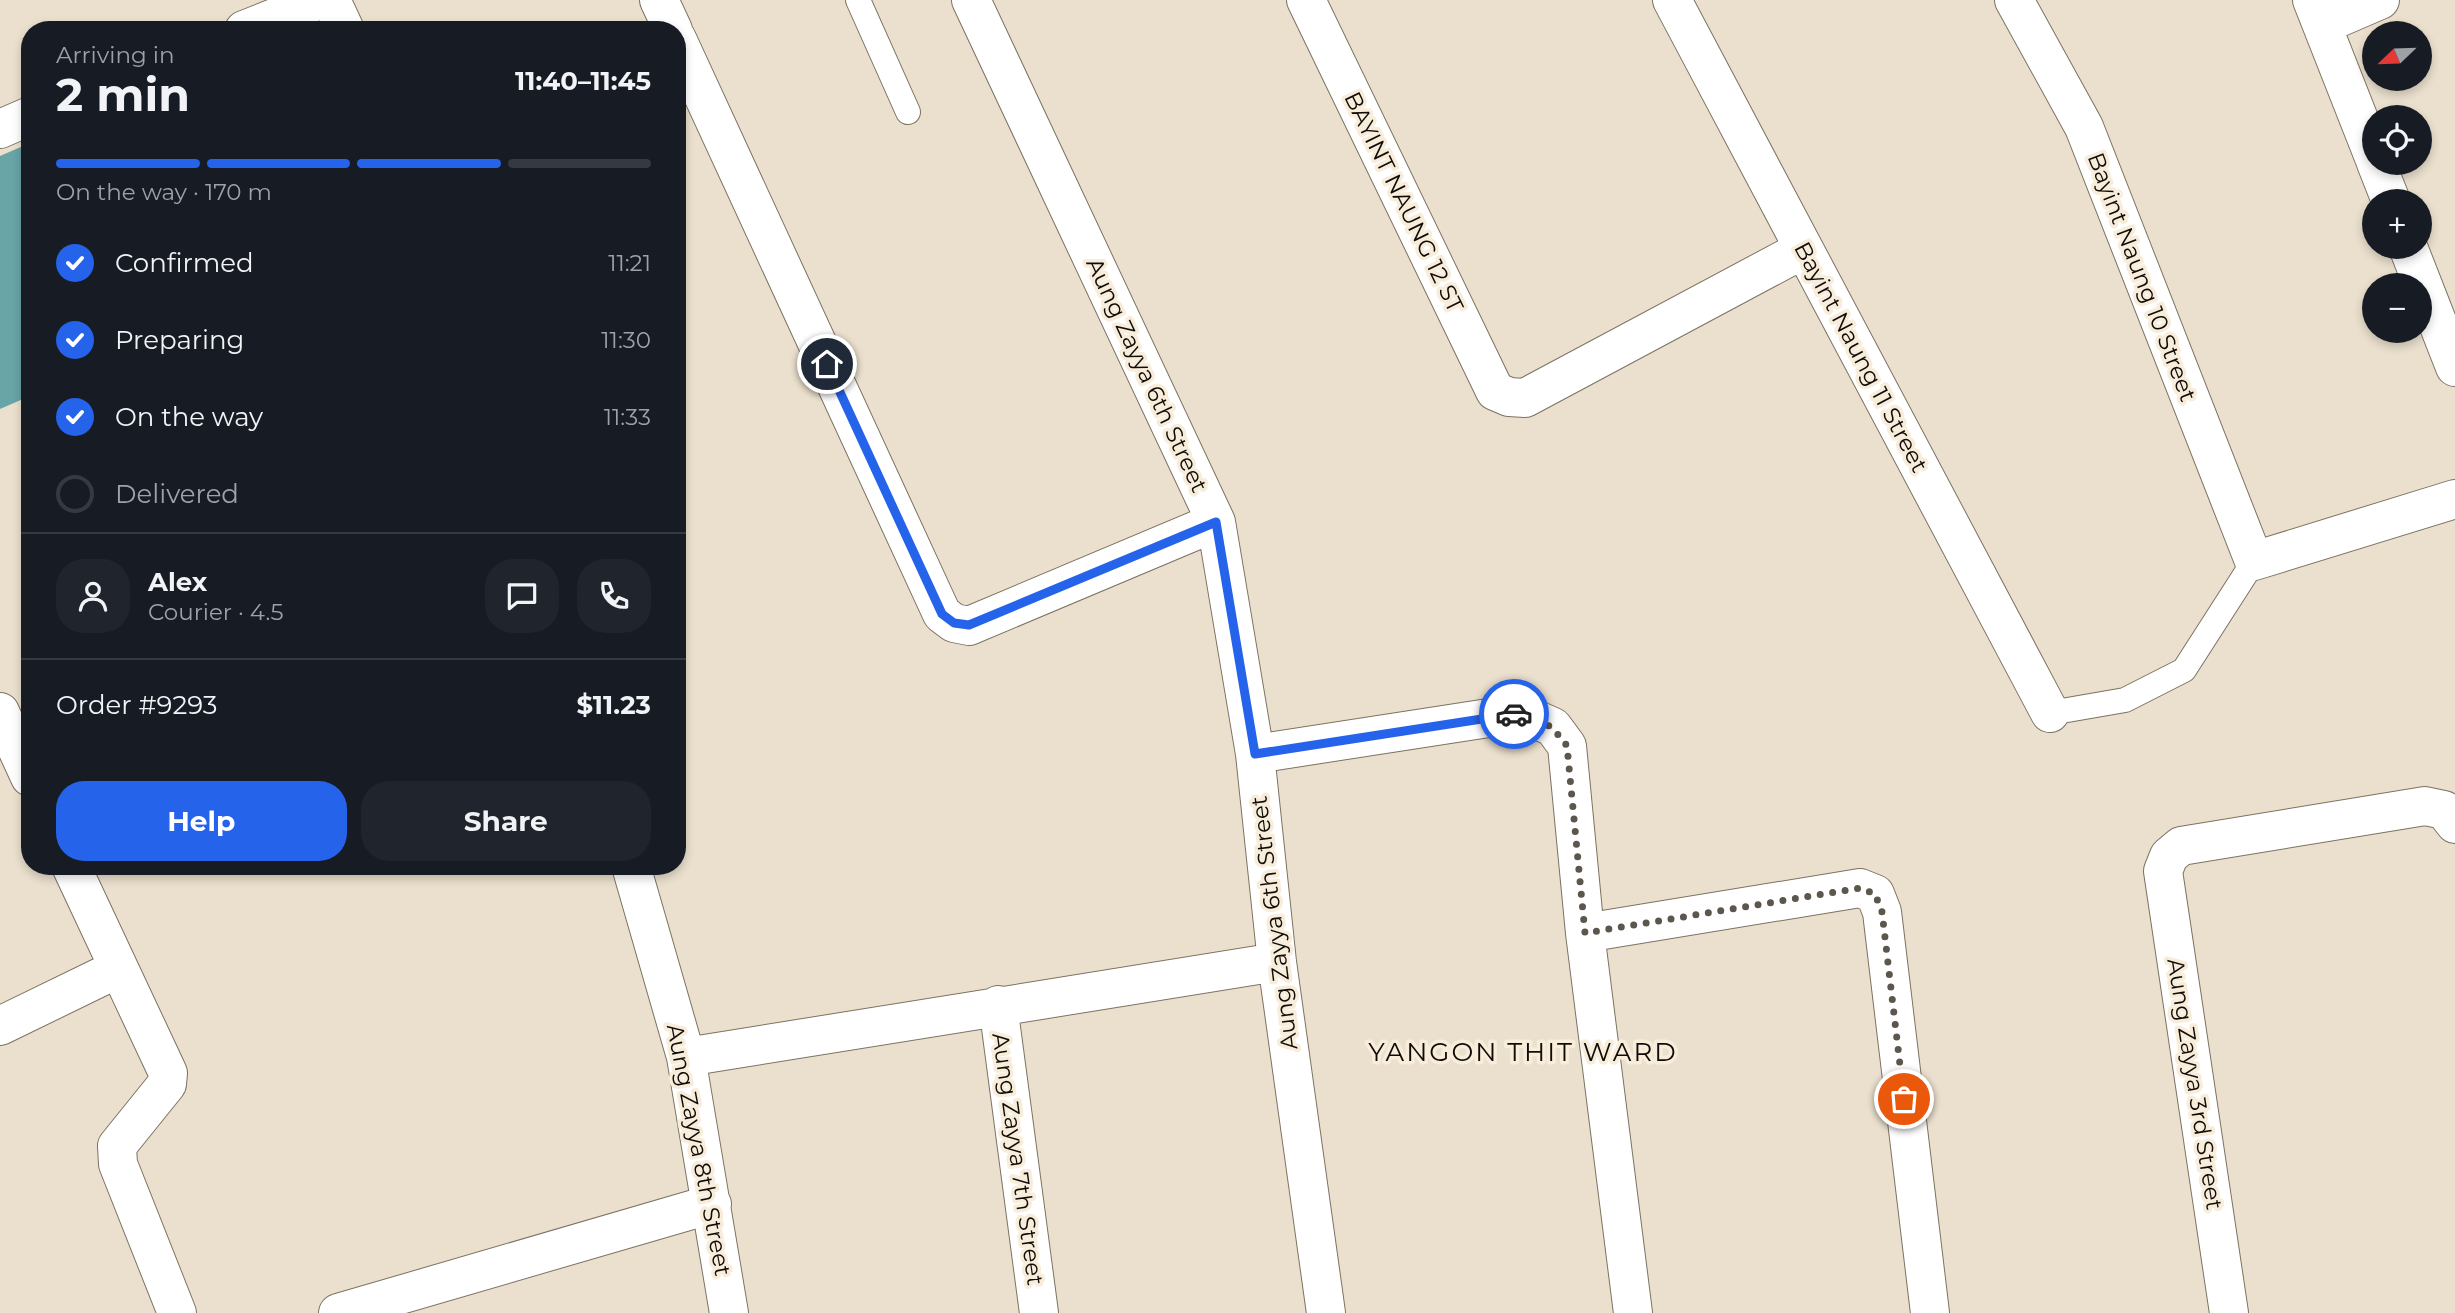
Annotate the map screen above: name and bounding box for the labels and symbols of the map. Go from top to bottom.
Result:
north arrow [2362,21,2432,91]
street label: BAYINT NAUNG 12 ST [1338,87,1470,318]
street label: Bayint Naung 10 Street [2082,149,2202,405]
street label: Bayint Naung 11 Street [1788,237,1934,477]
street label: Aung Zayya 6th Street [1080,253,1214,497]
pin [797,334,857,394]
courier [1479,679,1549,749]
street label: Aung Zayya 6th Street [1245,794,1303,1052]
street label: Aung Zayya 3rd Street [2161,956,2229,1212]
street label: Aung Zayya 8th Street [661,1022,737,1278]
street label: Aung Zayya 7th Street [986,1031,1050,1287]
district label: YANGON THIT WARD [1368,1036,1678,1068]
pin [1874,1069,1934,1129]

